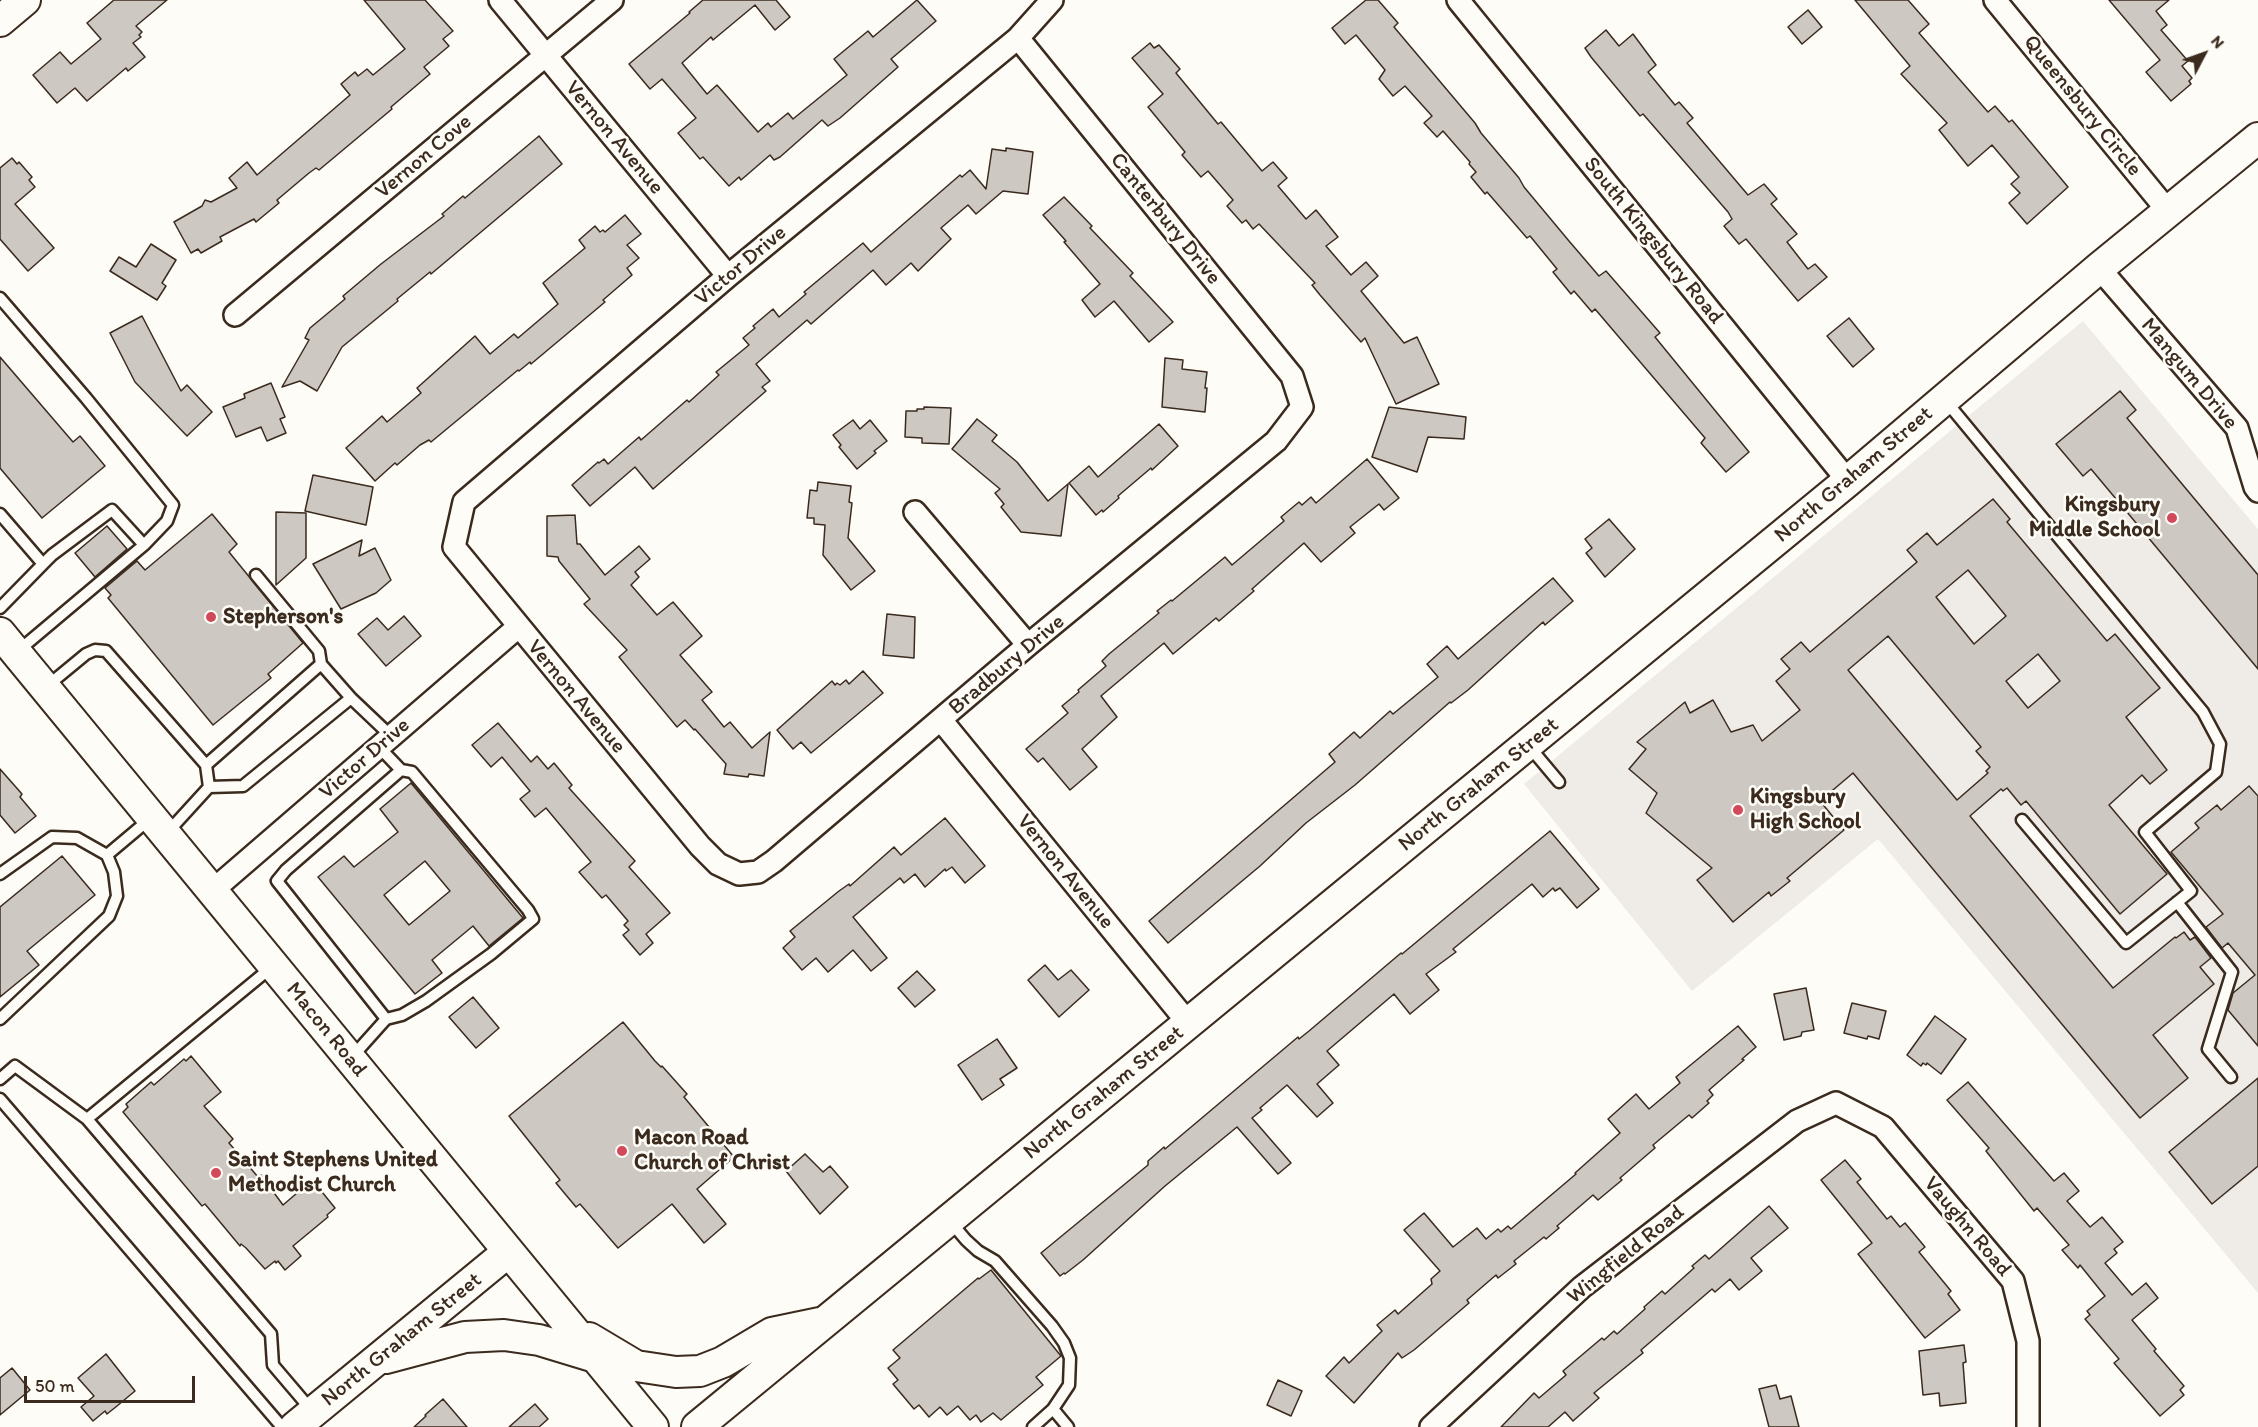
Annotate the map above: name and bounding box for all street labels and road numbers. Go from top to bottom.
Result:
street label: Queensbury Circle [2017,30,2147,182]
street label: Vernon Avenue [559,76,669,200]
street label: Vernon Cove [370,109,478,205]
street label: Canterbury Drive [1104,148,1226,290]
street label: South Kingsbury Road [1577,152,1729,330]
street label: Victor Drive [690,220,792,312]
street label: Mangum Drive [2135,313,2243,435]
street label: North Graham Street [1769,401,1939,549]
street label: Bradbury Drive [944,609,1070,721]
street label: Vernon Avenue [521,635,631,759]
street label: Victor Drive [314,712,416,806]
street label: North Graham Street [1393,712,1565,858]
street label: Vernon Avenue [1011,809,1119,935]
street label: Macon Road [280,977,372,1083]
street label: North Graham Street [1018,1020,1190,1166]
street label: Vaughn Road [1917,1171,2017,1283]
street label: Wingfield Road [1562,1200,1690,1310]
street label: North Graham Street [316,1267,488,1413]

